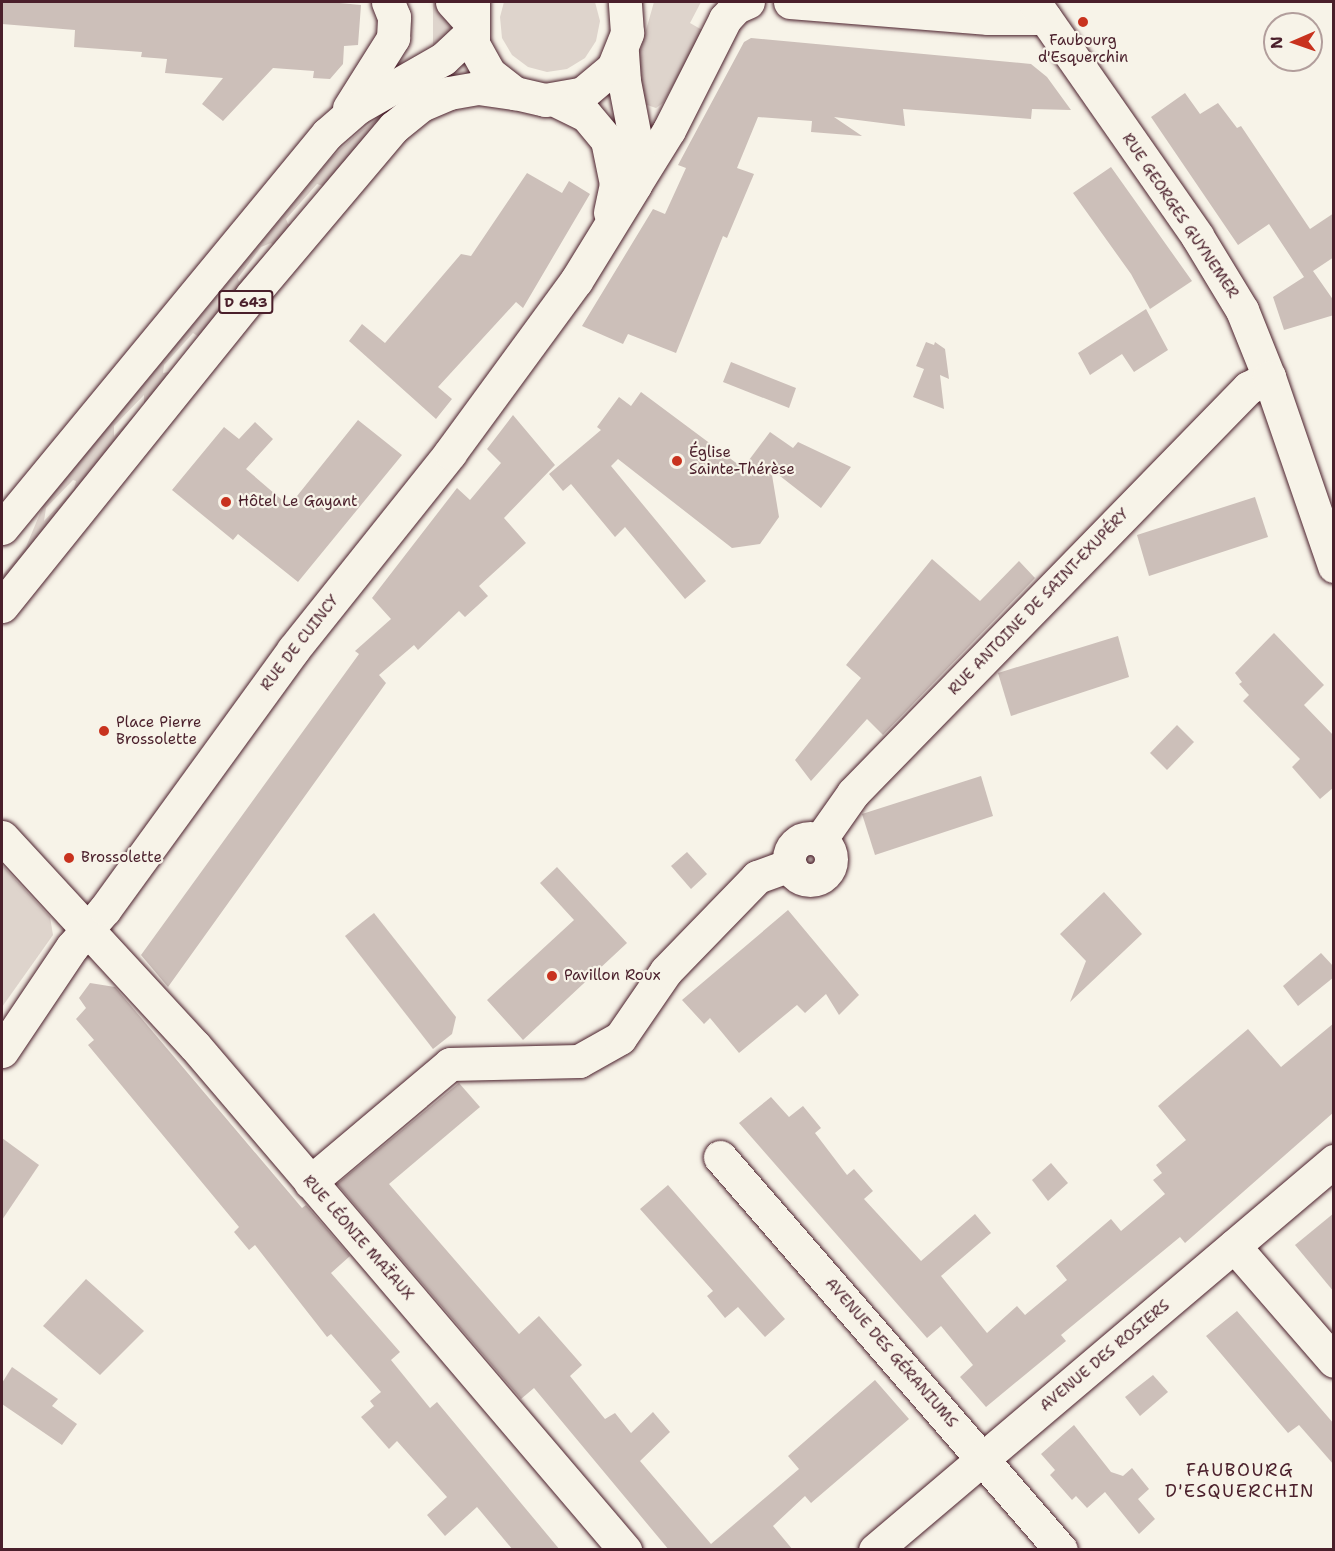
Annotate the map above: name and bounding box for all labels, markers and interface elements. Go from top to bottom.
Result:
north arrow [1263,12,1323,72]
marker: Faubourg d'Esquerchin [1076,15,1090,29]
place label: Faubourg d'Esquerchin [1038,31,1128,66]
text: N [1266,36,1287,49]
street label: RUE GEORGES GUYNEMER [1118,130,1242,302]
road number: D 643 [218,291,274,313]
place label: Église Sainte-Thérèse [689,443,795,478]
marker: Église Sainte-Thérèse [670,454,684,468]
place label: Hôtel Le Gayant [238,493,358,511]
marker: Hôtel Le Gayant [219,495,233,509]
street label: RUE ANTOINE DE SAINT-EXUPÉRY [945,505,1133,699]
street label: RUE DE CUINCY [257,592,343,694]
place label: Place Pierre Brossolette [116,713,202,748]
marker: Place Pierre Brossolette [97,724,111,738]
place label: Brossolette [81,849,162,867]
marker: Brossolette [62,851,76,865]
place label: Pavillon Roux [564,967,661,985]
marker: Pavillon Roux [545,969,559,983]
street label: RUE LÉONIE MAÏAUX [299,1172,417,1304]
street label: AVENUE DES GÉRANIUMS [821,1275,961,1431]
street label: AVENUE DES ROSIERS [1037,1297,1173,1415]
district label: FAUBOURG D'ESQUERCHIN [1165,1460,1315,1502]

